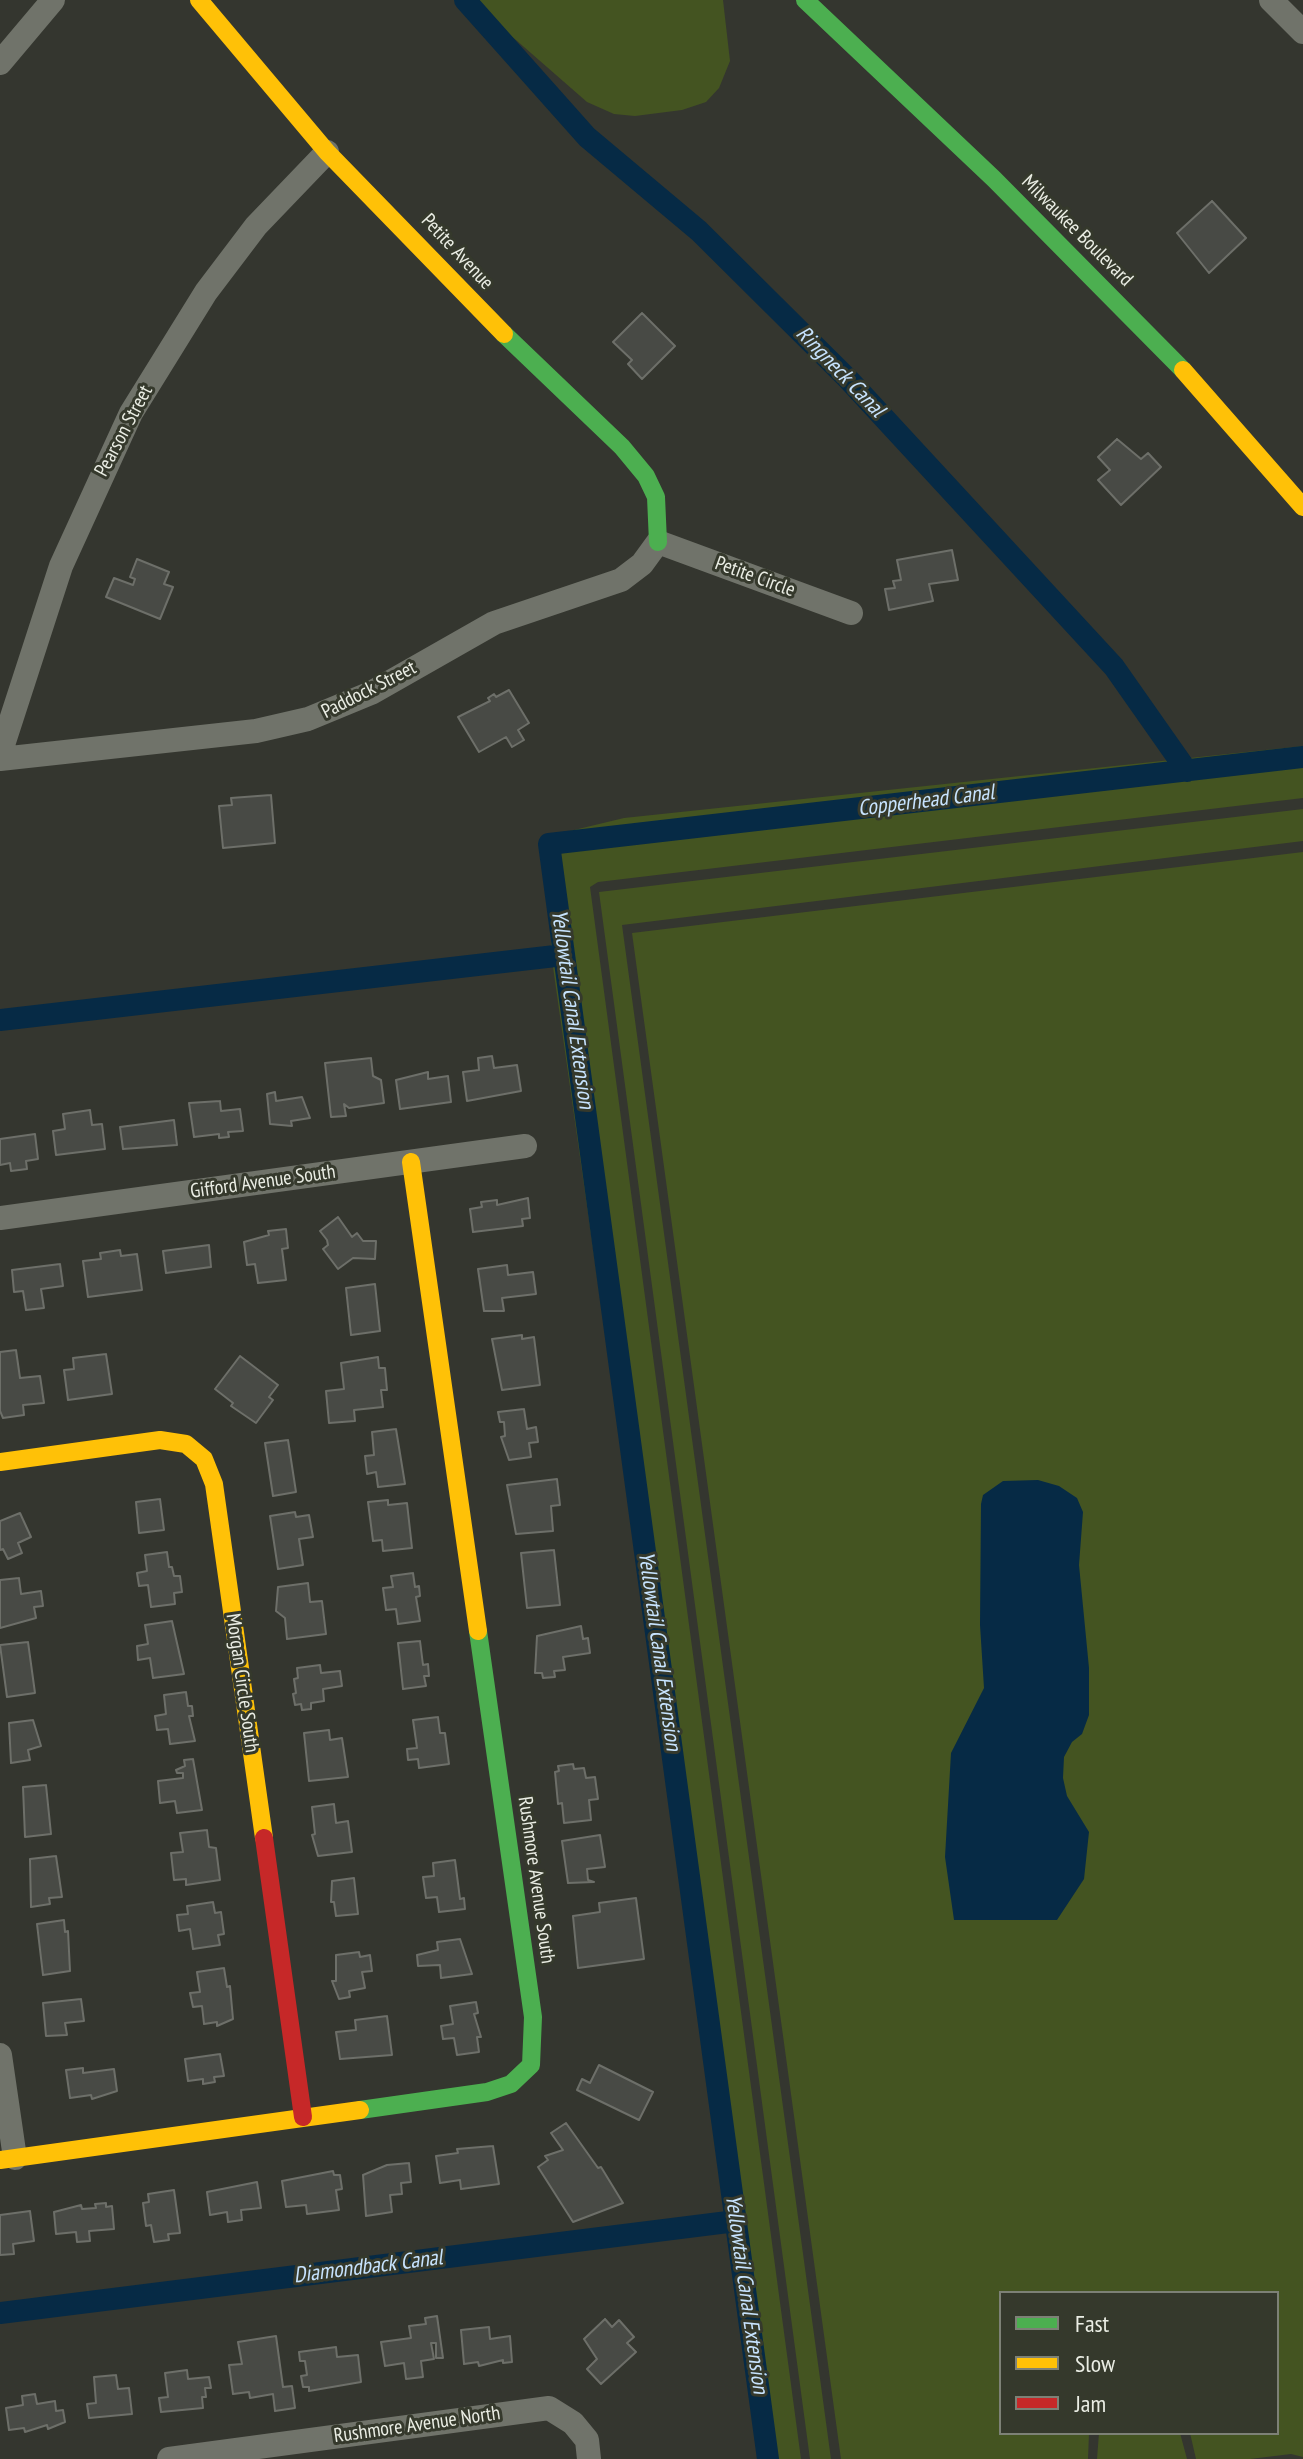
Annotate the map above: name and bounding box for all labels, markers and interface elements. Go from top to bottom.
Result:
street label: Milwaukee Boulevard [1016,170,1138,292]
street label: Petite Avenue [416,209,498,295]
water label: Ringneck Canal [790,321,890,423]
street label: Pearson Street [90,381,158,481]
street label: Petite Circle [712,551,798,603]
street label: Paddock Street [318,656,420,724]
water label: Copperhead Canal [856,780,996,822]
water label: Yellowtail Canal Extension [545,908,599,1110]
street label: Gifford Avenue South [189,1160,337,1204]
water label: Yellowtail Canal Extension [632,1550,686,1752]
street label: Morgan Circle South [220,1612,264,1754]
street label: Rushmore Avenue South [512,1795,560,1965]
water label: Yellowtail Canal Extension [719,2193,773,2395]
water label: Diamondback Canal [292,2245,444,2289]
legend [999,2291,1279,2435]
text: Fast [1075,2308,1109,2339]
text: Slow [1075,2348,1115,2379]
text: Jam [1075,2388,1106,2419]
street label: Rushmore Avenue North [332,2401,502,2449]

